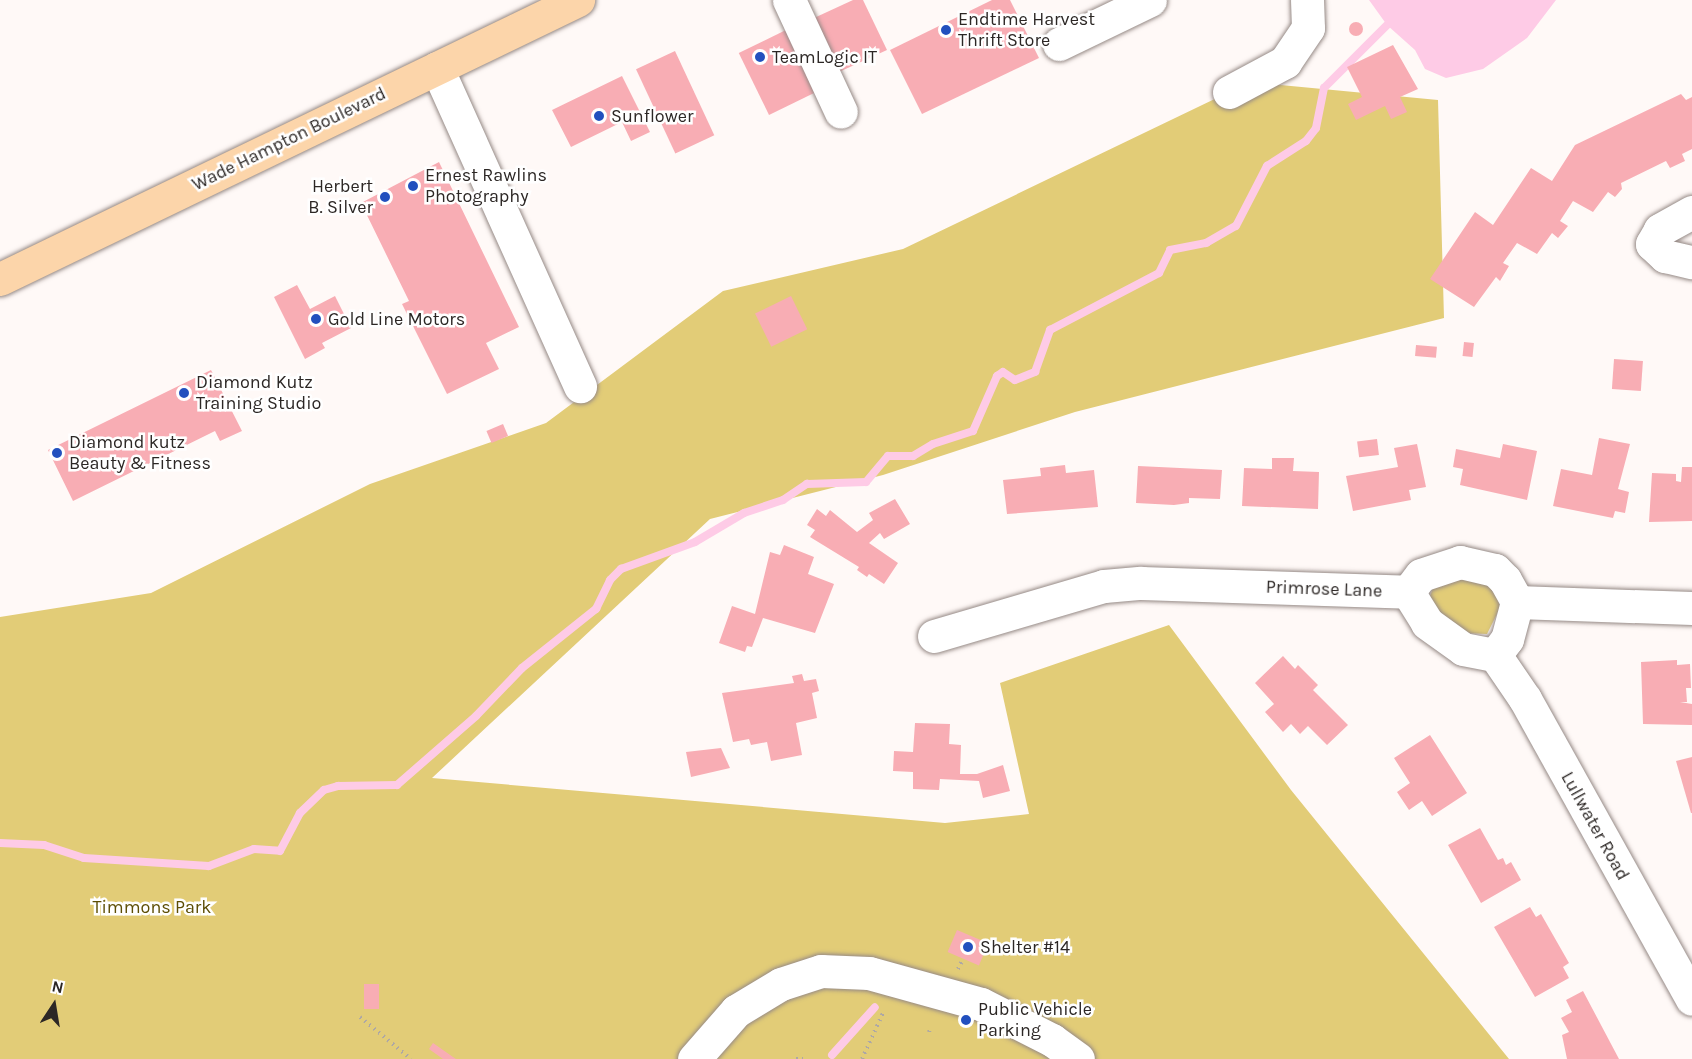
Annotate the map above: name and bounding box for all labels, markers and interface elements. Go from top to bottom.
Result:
place label: Endtime Harvest Thrift Store [958,9,1095,52]
marker: Endtime Harvest Thrift Store [939,23,953,37]
place label: TeamLogic IT [772,46,877,68]
marker: TeamLogic IT [753,50,767,64]
street label: Wade Hampton Boulevard [189,83,389,195]
place label: Sunflower [611,105,693,127]
marker: Sunflower [592,109,606,123]
place label: Ernest Rawlins Photography [425,165,547,207]
place label: Herbert B. Silver [308,176,373,219]
marker: Ernest Rawlins Photography [406,179,420,193]
marker: Herbert B. Silver [378,190,392,204]
place label: Gold Line Motors [328,308,465,330]
marker: Gold Line Motors [309,312,323,326]
place label: Diamond Kutz Training Studio [196,372,321,415]
marker: Diamond Kutz Training Studio [177,386,191,400]
place label: Diamond kutz Beauty & Fitness [69,432,211,474]
marker: Diamond kutz Beauty & Fitness [50,446,64,460]
street label: Primrose Lane [1265,576,1383,602]
street label: Lullwater Road [1556,768,1634,884]
park label: Timmons Park [92,896,212,918]
place label: Shelter #14 [980,936,1070,958]
marker: Shelter #14 [961,940,975,954]
north arrow [24,975,84,1035]
text: N [50,976,65,997]
place label: Public Vehicle Parking [978,999,1092,1042]
marker: Public Vehicle Parking [959,1013,973,1027]

